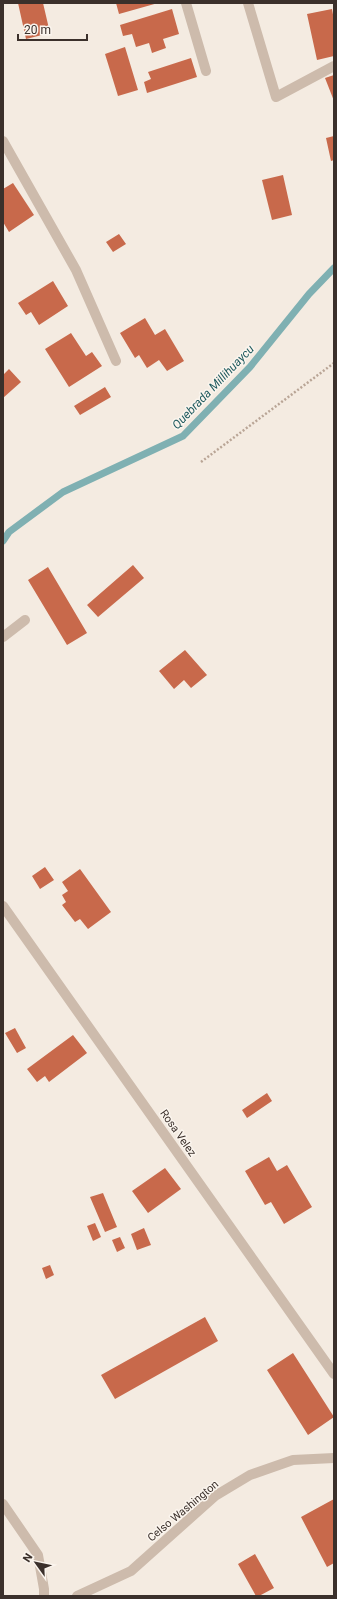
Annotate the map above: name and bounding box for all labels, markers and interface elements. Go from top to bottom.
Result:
scale bar [18,16,87,42]
text: 20 m [24,23,51,37]
water label: Quebrada Millihuaycu [169,342,257,432]
street label: Rosa Velez [157,1107,199,1159]
street label: Celso Washington [145,1478,221,1544]
north arrow [16,1543,56,1583]
text: N [20,1551,36,1565]

